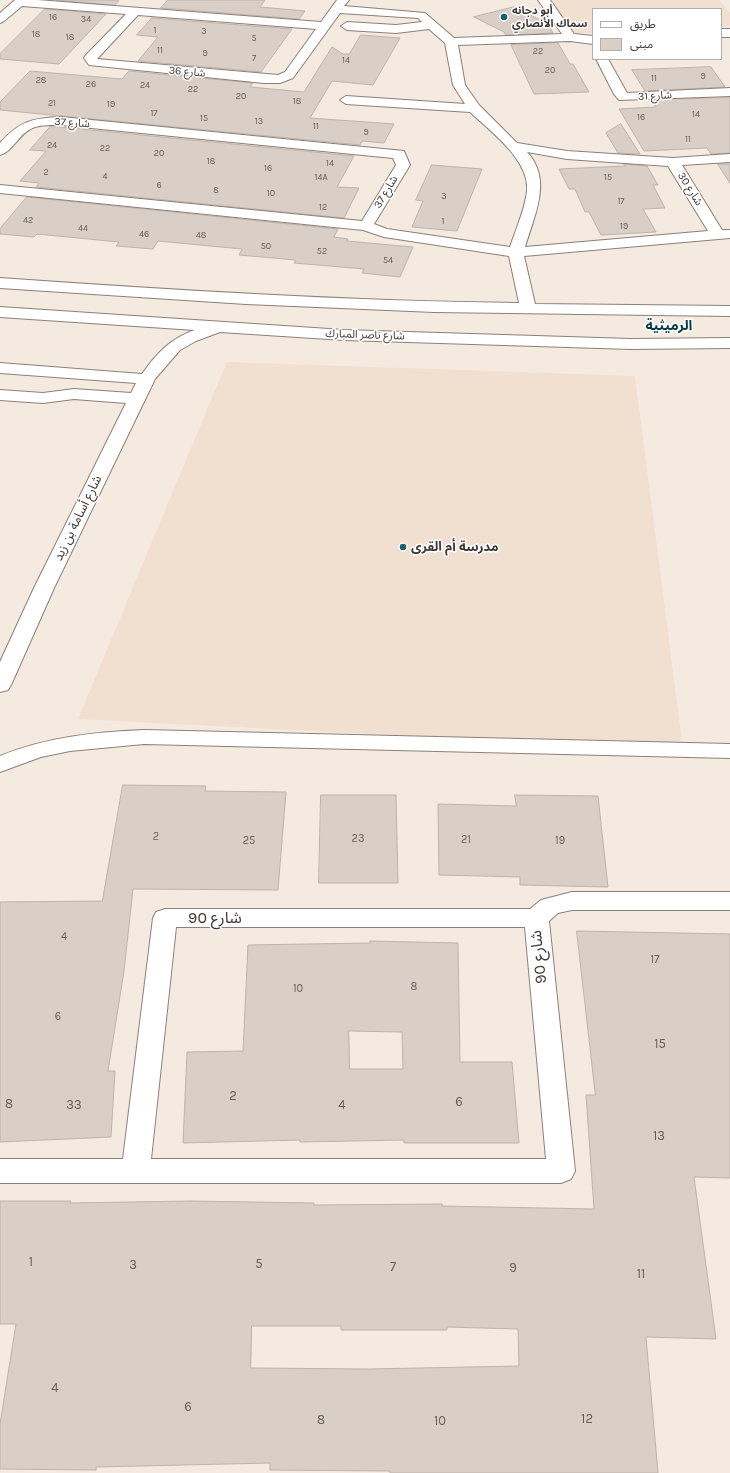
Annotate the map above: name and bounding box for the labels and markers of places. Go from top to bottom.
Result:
place label: أبو دجانه سماك الأنصاري [512,4,587,30]
marker: أبو دجانه سماك الأنصاري [499,12,509,22]
place label: مدرسة أم القرى [411,539,499,555]
marker: مدرسة أم القرى [398,542,408,552]

